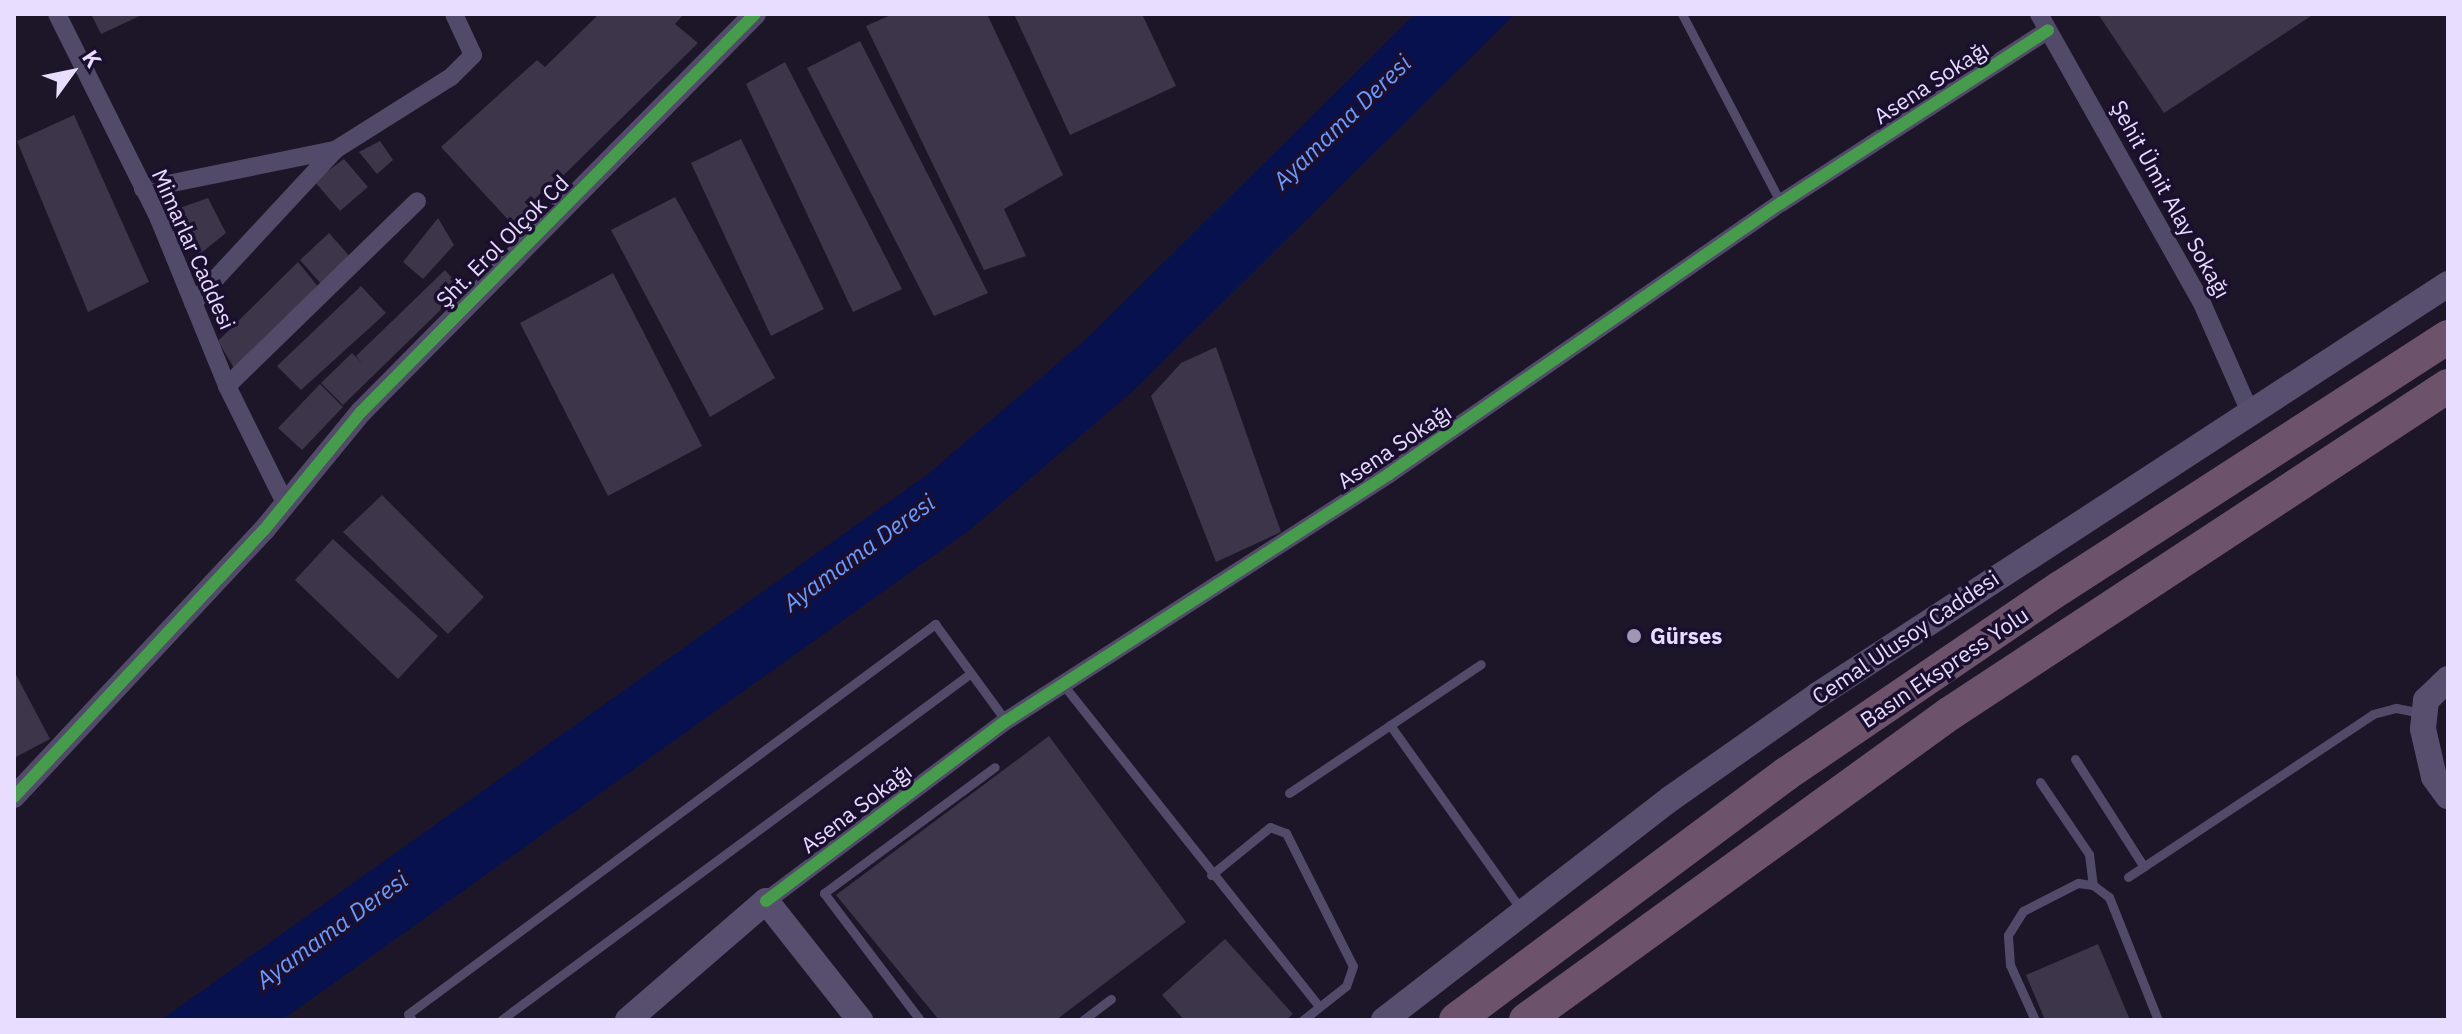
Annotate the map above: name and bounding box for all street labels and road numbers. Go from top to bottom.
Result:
street label: Asena Sokağı [1869,35,1993,129]
street label: Şehit Ümit Alay Sokağı [2106,96,2236,302]
street label: Mimarlar Caddesi [147,165,241,333]
street label: Şht. Erol Olçok Cd [430,169,574,313]
street label: Asena Sokağı [1332,398,1456,494]
street label: Cemal Ulusoy Caddesi [1807,565,2003,709]
street label: Basın Ekspress Yolu [1855,601,2033,733]
street label: Asena Sokağı [795,758,917,858]

